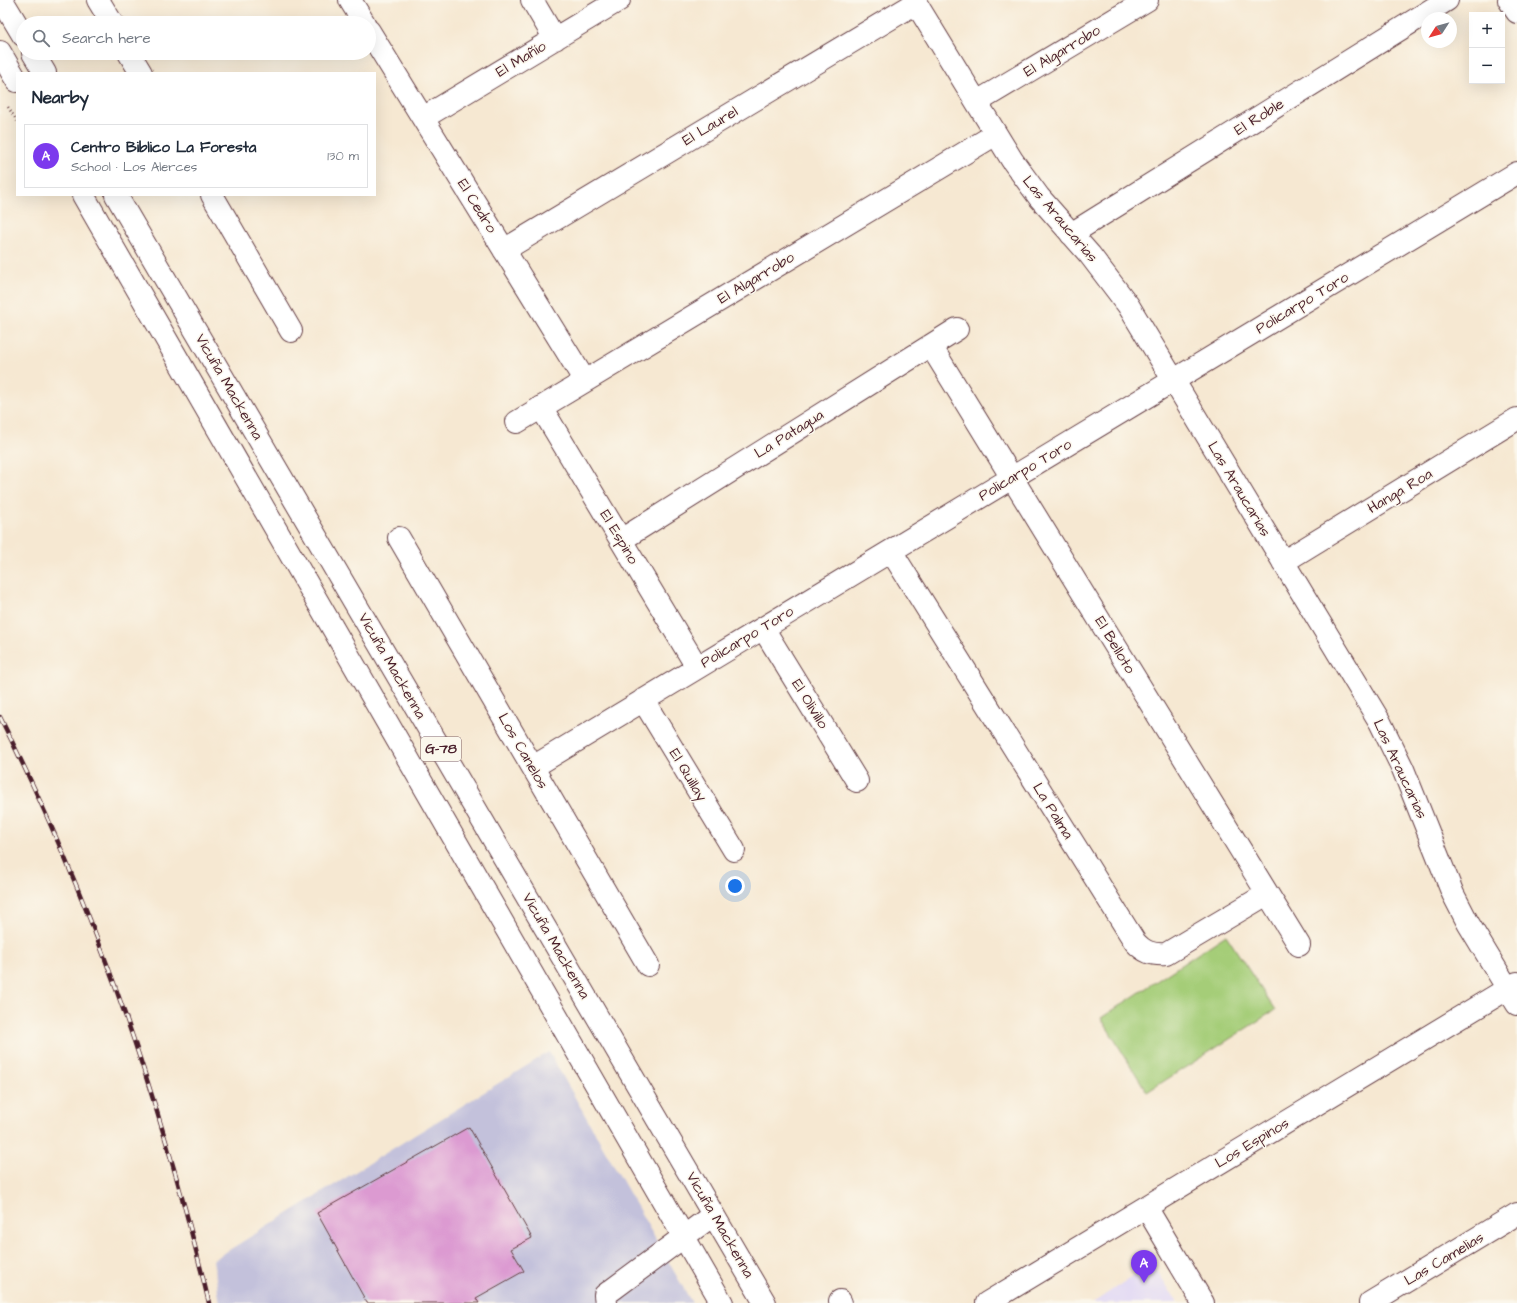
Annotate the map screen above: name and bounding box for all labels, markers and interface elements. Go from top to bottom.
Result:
north arrow [1421,12,1457,48]
map controls [1469,12,1505,84]
button: + [1469,12,1505,48]
search box [16,16,376,60]
street label: El Algarrobo [1020,19,1105,83]
icon: search [30,27,52,49]
text: Search here [62,28,151,49]
street label: El Mañío [492,35,551,82]
button: − [1469,48,1505,84]
text: Nearby [32,86,89,110]
street label: El Roble [1230,93,1288,141]
street label: El Laurel [678,101,742,151]
text: Centro Biblico La Foresta [71,137,256,158]
text: A [42,147,50,165]
text: 130 m [327,147,359,165]
text: School · Los Alerces [71,158,197,176]
street label: Las Araucarias [1017,171,1103,267]
street label: El Cedro [452,175,502,238]
street label: El Algarrobo [714,246,799,310]
street label: Policarpo Toro [1251,267,1353,339]
street label: Vicuña Mackenna [190,330,268,444]
street label: La Patagua [750,404,828,464]
street label: Policarpo Toro [974,434,1076,506]
street label: Las Araucarias [1202,438,1276,541]
street label: Hanga Roa [1364,463,1437,519]
street label: El Espino [594,506,644,569]
street label: Policarpo Toro [696,601,798,673]
street label: Vicuña Mackenna [353,609,431,723]
street label: El Belloto [1090,612,1141,678]
street label: El Olivillo [786,675,834,733]
street label: Los Canelos [493,709,553,793]
street label: Las Araucarias [1368,716,1432,823]
road number: G-78 [421,737,461,761]
street label: El Quillay [663,745,712,806]
street label: La Palma [1027,779,1079,844]
your location [725,876,745,896]
street label: Vicuña Mackenna [517,889,595,1003]
street label: Los Espinos [1211,1112,1293,1173]
street label: Vicuña Mackenna [681,1168,759,1282]
street label: Las Camelias [1400,1227,1488,1291]
pin: A [1131,1250,1157,1283]

